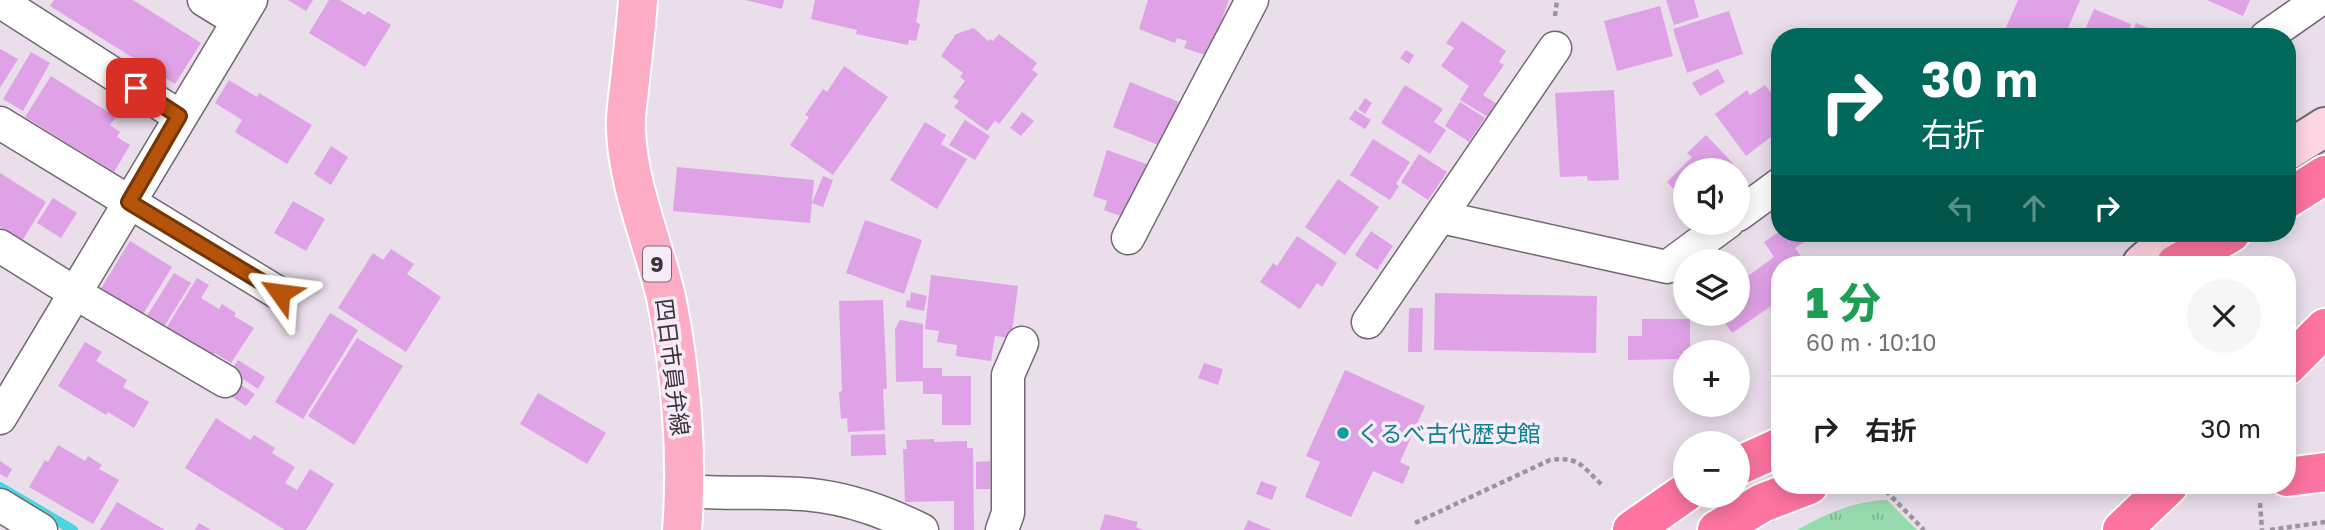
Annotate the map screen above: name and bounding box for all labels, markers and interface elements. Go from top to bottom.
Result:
text: 30 m [1921,49,2038,108]
icon: right [1806,56,1897,147]
pin [106,58,166,118]
icon: arrive [117,69,155,107]
text: 右折 [1921,115,1985,153]
map controls [1673,158,1750,508]
button: sound [1673,158,1750,235]
icon: left [1942,189,1980,227]
icon: ahead [2015,189,2053,227]
icon: right [2088,189,2126,227]
road number: 9 [643,246,671,282]
button: layers [1673,249,1750,326]
position arrow [243,256,317,330]
text: 1 分 [1806,277,1881,327]
button: close [2187,279,2261,353]
street label: 四日市員弁線 [651,297,695,437]
text: 60 m · 10:10 [1806,328,1936,356]
button: + [1673,340,1750,417]
icon: right [1806,410,1844,448]
text: 30 m [2200,413,2261,444]
text: 右折 [1865,415,1917,446]
place label: くるべ古代歴史館 [1357,419,1541,447]
marker: くるべ古代歴史館 [1335,425,1351,441]
button: − [1673,431,1750,508]

